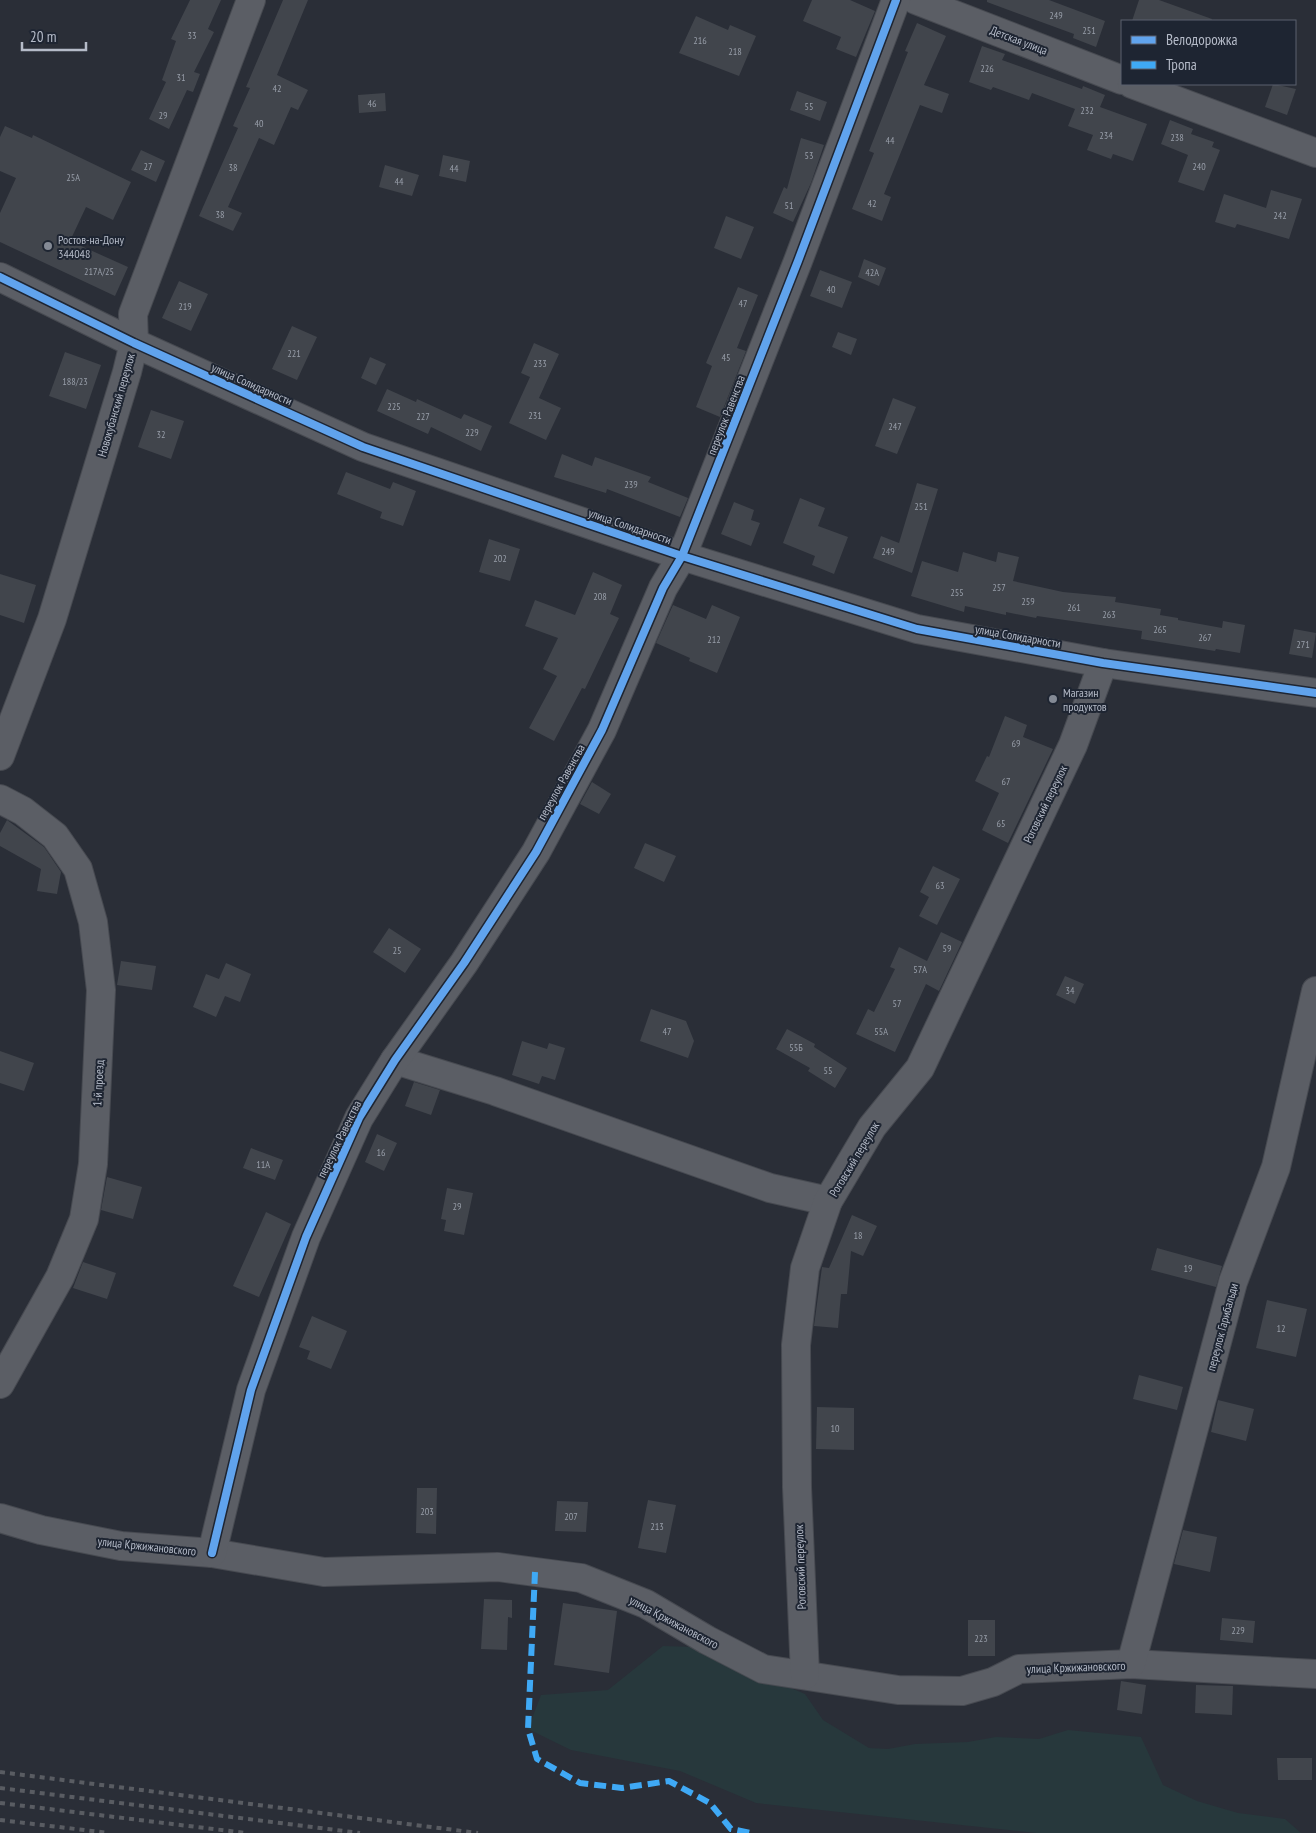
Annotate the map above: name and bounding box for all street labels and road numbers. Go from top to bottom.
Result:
street label: Детская улица [988,22,1050,58]
street label: Новокубанский переулок [94,351,138,459]
street label: улица Солидарности [209,360,295,408]
street label: переулок Равенства [704,373,748,457]
street label: улица Солидарности [587,505,673,547]
street label: улица Солидарности [974,621,1062,651]
street label: переулок Равенства [534,741,588,822]
street label: Роговский переулок [1020,762,1070,845]
street label: 1-й проезд [89,1059,107,1107]
street label: переулок Равенства [314,1098,364,1180]
street label: Роговский переулок [826,1118,882,1199]
street label: переулок Гарибальди [1203,1282,1241,1372]
street label: Роговский переулок [791,1524,809,1610]
street label: улица Кржижановского [97,1533,197,1559]
street label: улица Кржижановского [627,1592,721,1652]
street label: улица Кржижановского [1026,1658,1126,1676]

